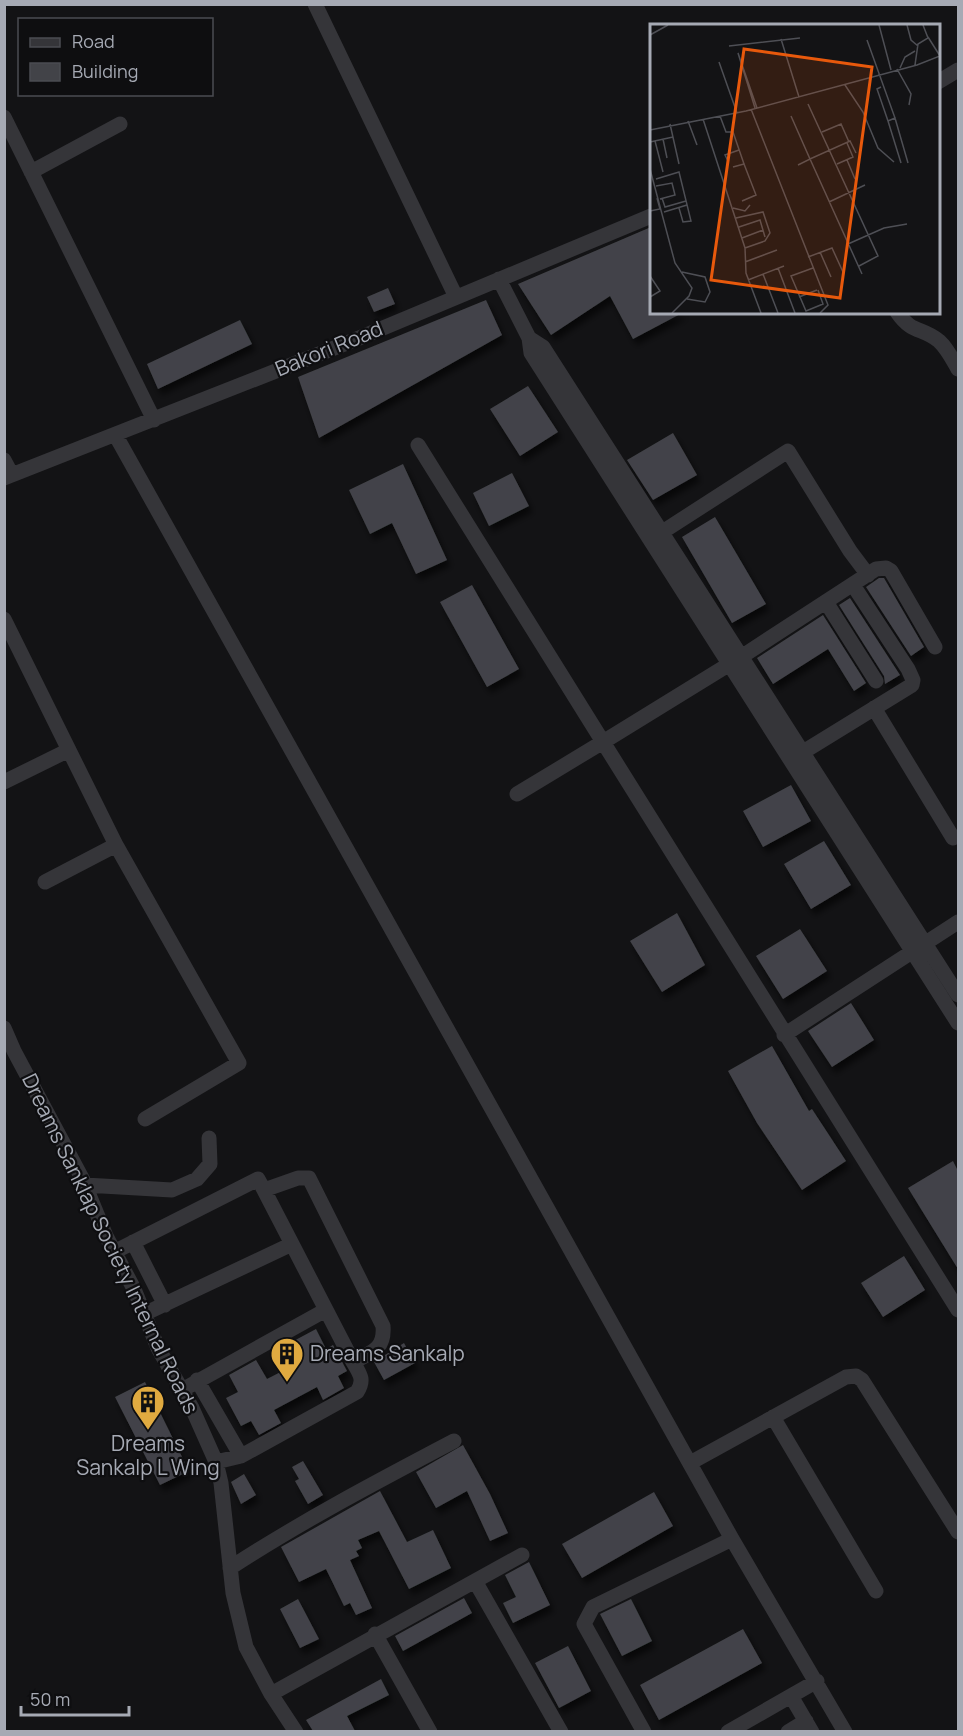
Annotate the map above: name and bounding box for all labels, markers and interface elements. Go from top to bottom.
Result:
legend [18,18,213,96]
inset map [650,24,939,314]
text: Road [72,29,115,53]
text: Building [72,59,138,83]
street label: Bakori Road [271,314,387,382]
street label: Dreams Sanklap Society Internal Roads [16,1069,206,1418]
building icon: Dreams Sankalp [269,1336,305,1383]
place label: Dreams Sankalp [310,1339,465,1367]
building icon: Dreams Sankalp L Wing [130,1384,166,1431]
place label: Dreams Sankalp L Wing [76,1429,220,1481]
scale bar [21,1679,129,1717]
text: 50 m [30,1687,70,1711]

